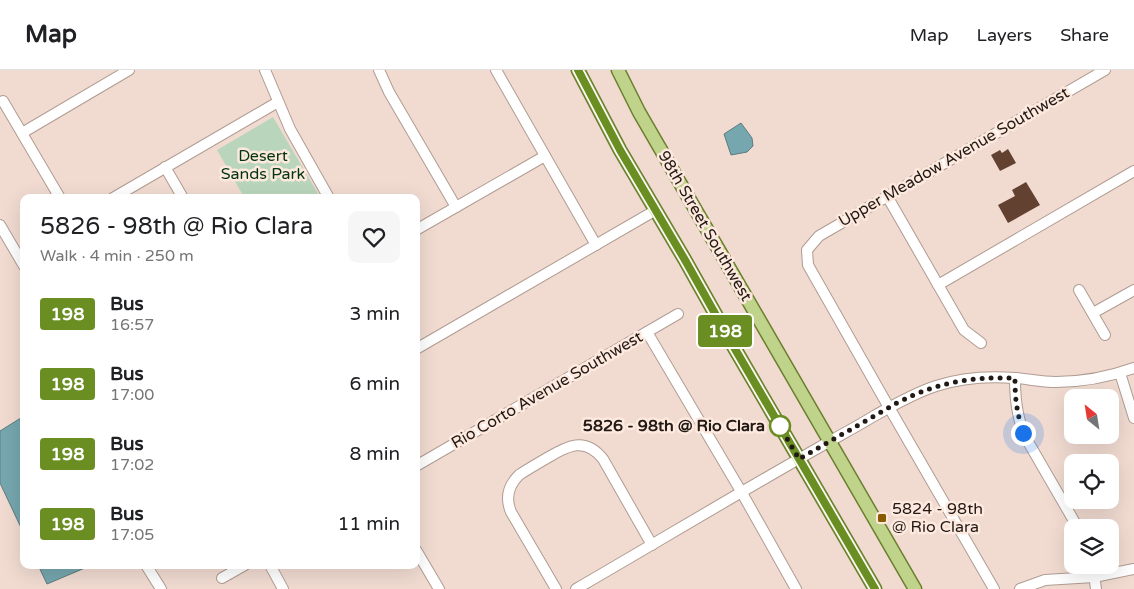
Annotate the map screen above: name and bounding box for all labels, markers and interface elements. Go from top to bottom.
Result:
text: Map [25,20,77,49]
text: Map [910,24,949,46]
text: Layers [977,24,1032,46]
text: Share [1060,24,1109,46]
street label: Upper Meadow Avenue Southwest [835,83,1073,231]
park label: Desert Sands Park [221,146,306,184]
street label: 98th Street Southwest [654,147,756,305]
button: heart [348,211,400,263]
text: 5826 - 98th @ Rio Clara [40,212,313,241]
text: Walk · 4 min · 250 m [40,246,194,266]
text: Bus [110,293,144,315]
text: 198 [51,303,84,325]
text: 3 min [349,303,400,325]
text: 16:57 [110,315,154,335]
line badge: 198 [696,315,754,347]
text: 198 [708,320,742,342]
street label: Rio Corto Avenue Southwest [448,327,646,453]
text: Bus [110,363,144,385]
text: 198 [51,373,84,395]
text: 6 min [349,373,400,395]
text: 17:00 [110,385,154,405]
north arrow [1064,389,1119,444]
map controls [1064,389,1119,574]
marker: 5826 - 98th @ Rio Clara [769,415,791,437]
place label: 5826 - 98th @ Rio Clara [583,416,765,436]
your location [1011,421,1036,446]
text: Bus [110,433,144,455]
text: 198 [51,443,84,465]
text: 8 min [349,443,400,465]
button: locate [1064,454,1119,509]
text: 17:02 [110,455,154,475]
place label: 5824 - 98th @ Rio Clara [892,499,983,537]
text: Bus [110,503,144,525]
marker: 5824 - 98th @ Rio Clara [876,512,888,524]
text: 198 [51,513,84,535]
text: 11 min [337,513,400,535]
button: layers [1064,519,1119,574]
text: 17:05 [110,525,154,545]

